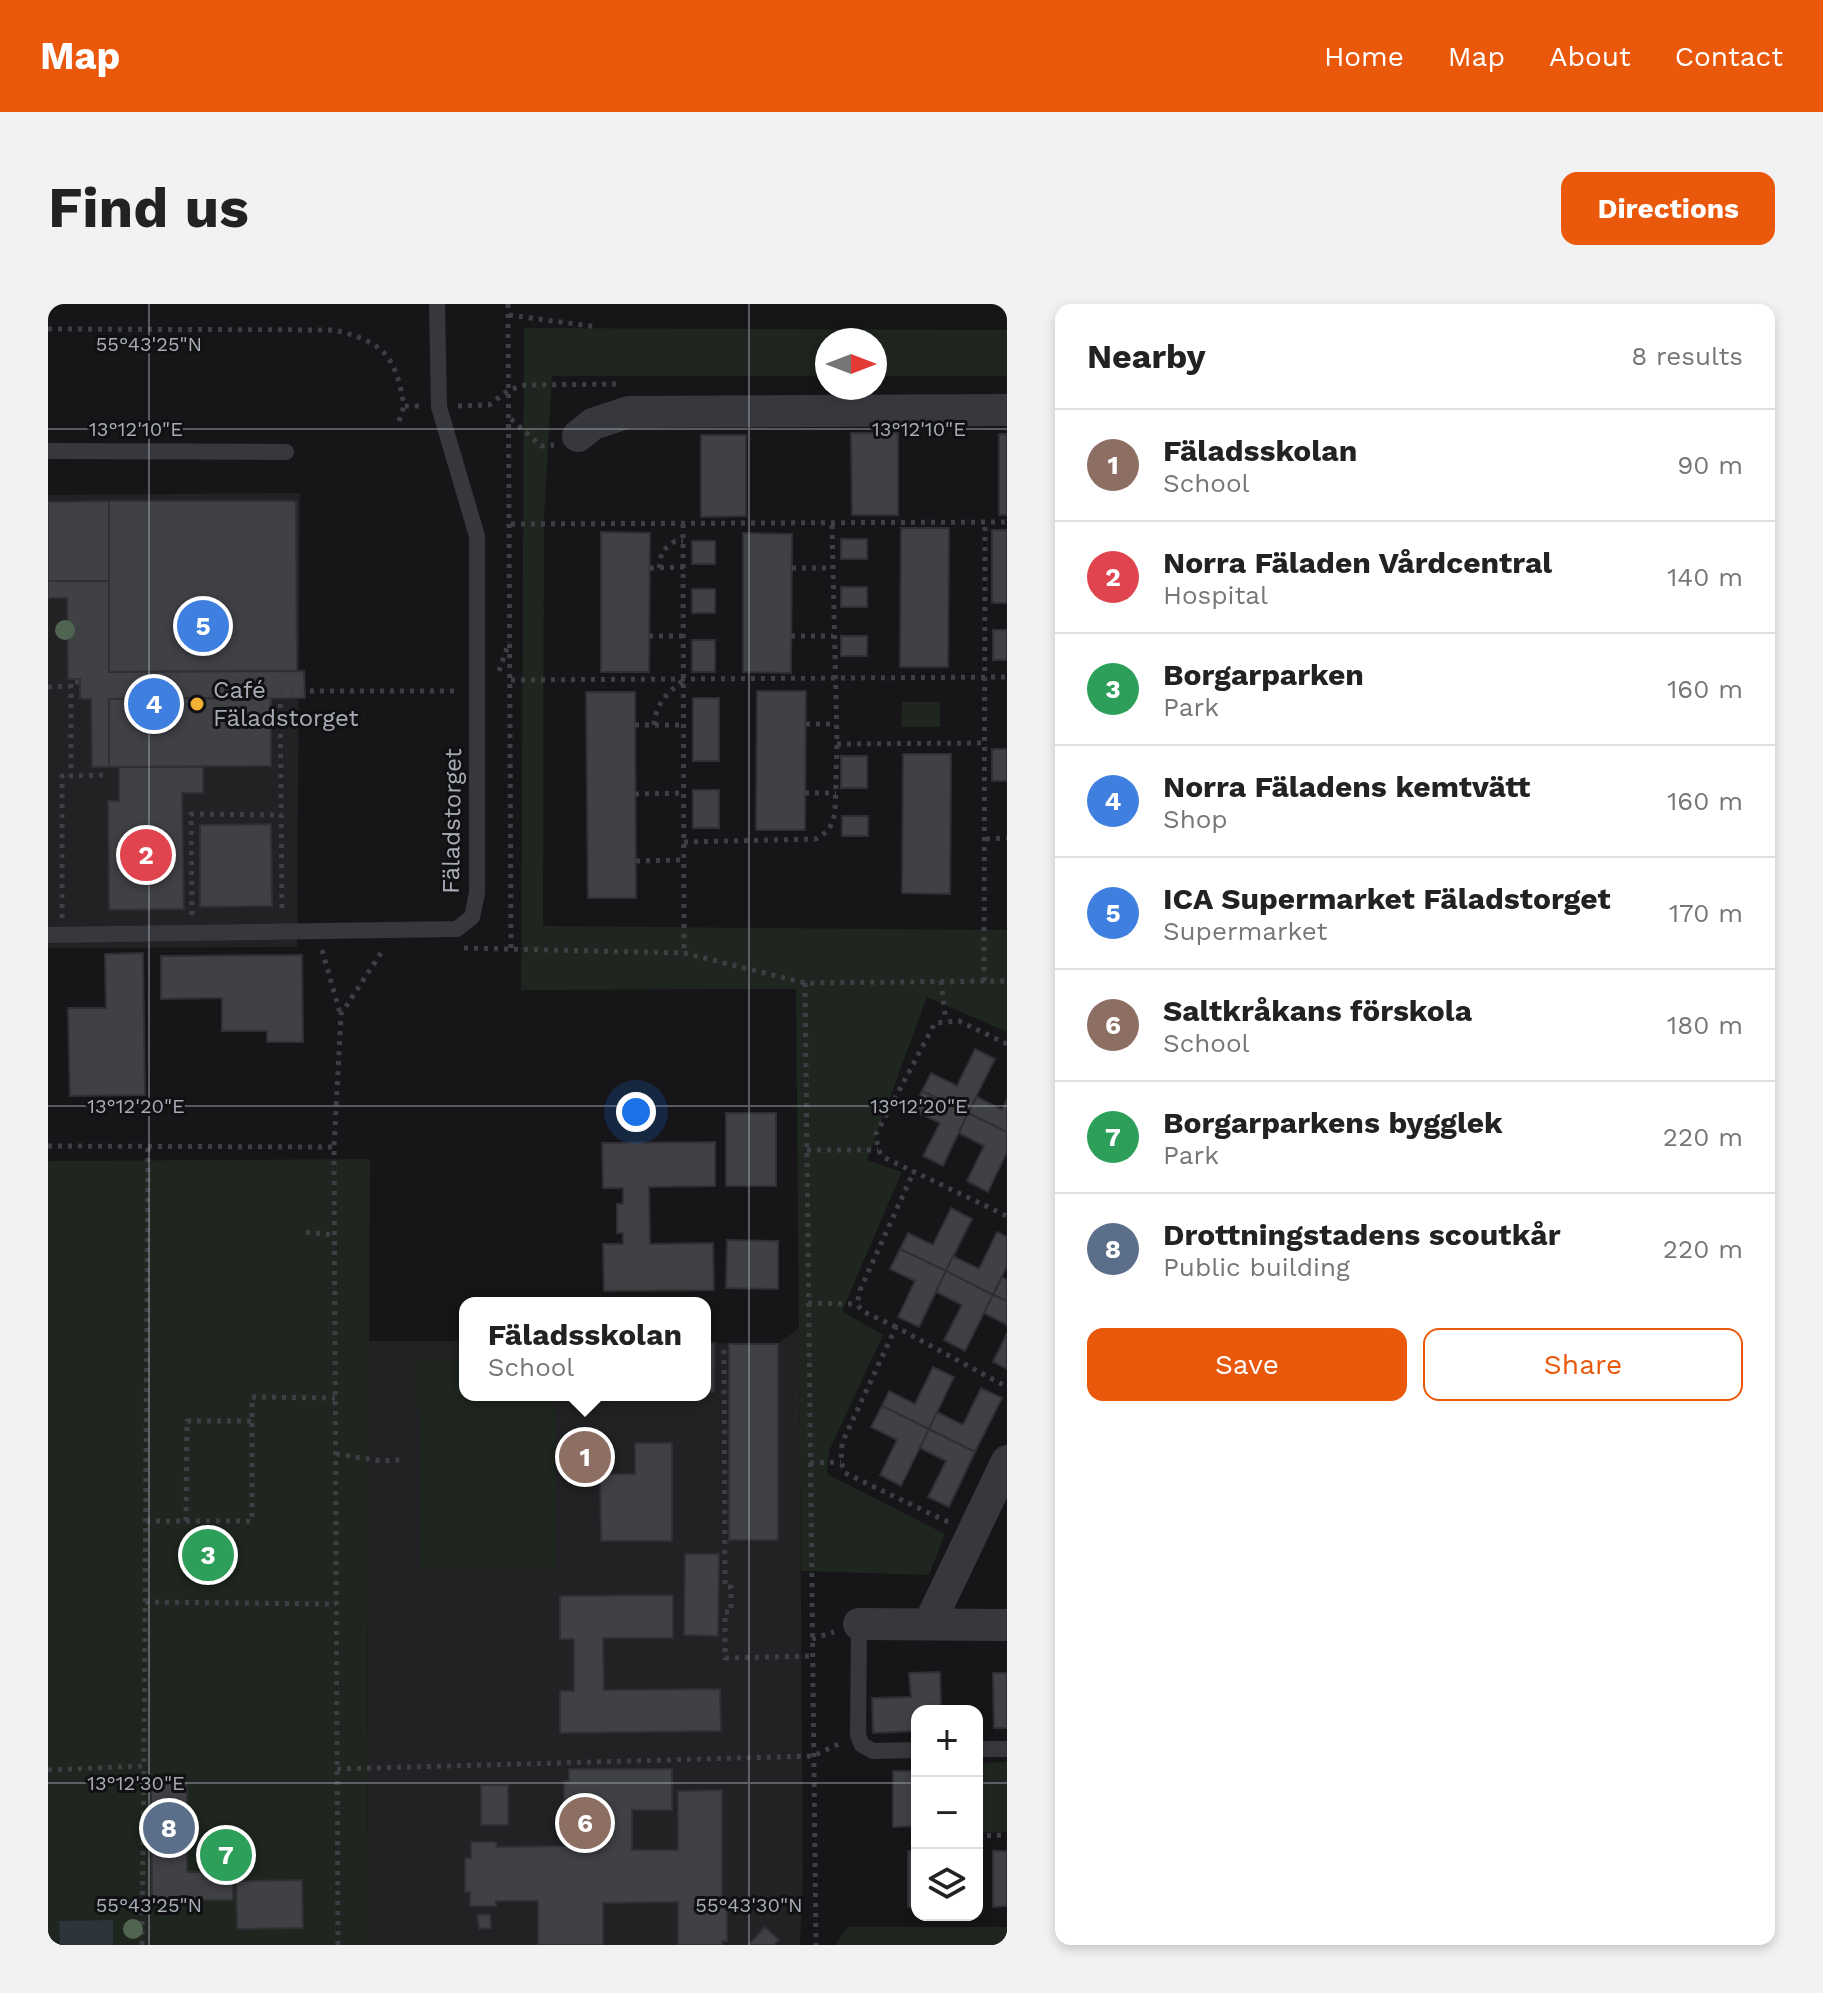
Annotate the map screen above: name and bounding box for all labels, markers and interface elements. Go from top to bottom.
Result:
text: Map [40,34,120,78]
text: Home [1324,40,1404,73]
text: Map [1448,40,1505,73]
text: About [1549,40,1631,73]
text: Contact [1675,40,1783,73]
button: Directions [1561,172,1775,245]
text: Find us [48,175,249,241]
north arrow [815,328,887,400]
text: 55°43'25"N [96,332,202,356]
text: Nearby [1087,336,1206,376]
text: 8 results [1631,341,1743,371]
text: 13°12'10"E [89,417,183,441]
text: 13°12'10"E [872,417,966,441]
text: Fäladsskolan [1163,433,1357,468]
text: 1 [1107,450,1119,480]
text: 90 m [1677,450,1743,480]
text: School [1163,468,1249,498]
text: Norra Fäladen Vårdcentral [1163,545,1552,580]
text: 2 [1105,562,1121,592]
text: 140 m [1667,562,1743,592]
text: Hospital [1163,580,1268,610]
pin: 5 [177,596,229,656]
text: Borgarparken [1163,657,1364,692]
pin: 4 [128,674,180,734]
text: 3 [1105,674,1121,704]
text: 160 m [1667,674,1743,704]
place label: Café Fäladstorget [213,676,359,732]
text: Park [1163,692,1219,722]
marker: Café Fäladstorget [188,695,206,713]
street label: Fäladstorget [437,748,467,894]
text: Norra Fäladens kemtvätt [1163,769,1530,804]
text: 4 [1105,786,1121,816]
text: 160 m [1667,786,1743,816]
text: Shop [1163,804,1228,834]
pin: 2 [120,825,172,885]
text: ICA Supermarket Fäladstorget [1163,881,1611,916]
text: 5 [1105,898,1121,928]
text: 170 m [1669,898,1743,928]
text: Supermarket [1163,916,1327,946]
text: Saltkråkans förskola [1163,993,1472,1028]
text: 6 [1105,1010,1121,1040]
text: 180 m [1667,1010,1743,1040]
text: School [1163,1028,1249,1058]
your location [616,1092,656,1132]
text: 13°12'20"E [87,1094,185,1118]
text: 13°12'20"E [870,1094,968,1118]
text: Borgarparkens bygglek [1163,1105,1503,1140]
text: 7 [1105,1122,1121,1152]
text: 220 m [1663,1122,1743,1152]
text: Park [1163,1140,1219,1170]
text: Drottningstadens scoutkår [1163,1217,1561,1252]
text: 8 [1105,1234,1121,1264]
text: 220 m [1663,1234,1743,1264]
text: Public building [1163,1252,1350,1282]
popup [459,1297,711,1401]
text: Fäladsskolan [488,1317,682,1352]
button: Save [1087,1328,1407,1401]
button: Share [1423,1328,1743,1401]
text: School [488,1352,574,1382]
pin: 1 [559,1427,611,1487]
pin: 3 [182,1525,234,1585]
map controls [911,1705,983,1921]
button: + [911,1705,983,1777]
text: 13°12'30"E [87,1771,185,1795]
button: − [911,1777,983,1849]
pin: 6 [559,1793,611,1853]
pin: 8 [143,1798,195,1858]
pin: 7 [200,1825,252,1885]
button: layers [911,1849,983,1921]
text: 55°43'25"N [96,1893,202,1917]
text: 55°43'30"N [695,1893,803,1917]

